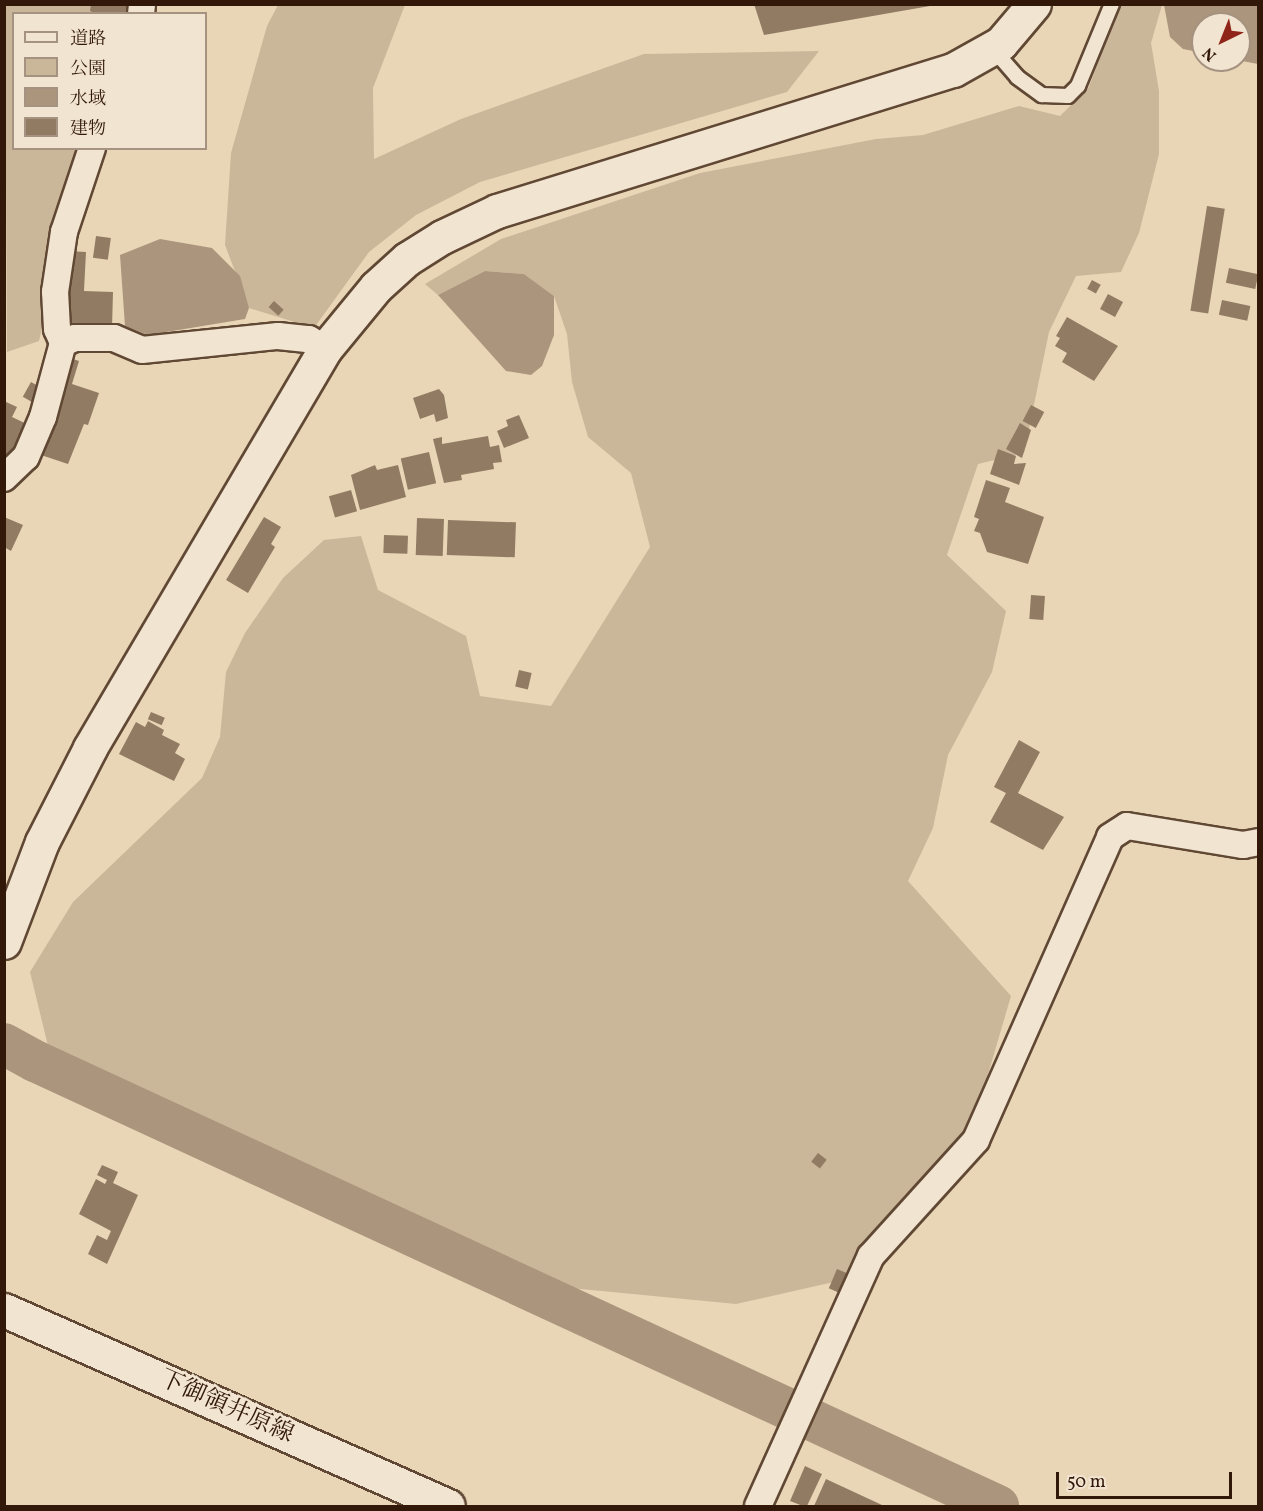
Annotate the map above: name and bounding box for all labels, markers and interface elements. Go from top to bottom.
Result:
legend [12,12,207,150]
north arrow [1191,12,1251,72]
text: 道路 [70,27,106,52]
text: N [1198,42,1222,66]
text: 公園 [70,57,106,82]
text: 水域 [70,87,106,112]
text: 建物 [70,117,106,142]
street label: 下御領井原線 [154,1366,298,1450]
scale bar [1059,1460,1234,1498]
text: 50 m [1067,1470,1106,1495]

